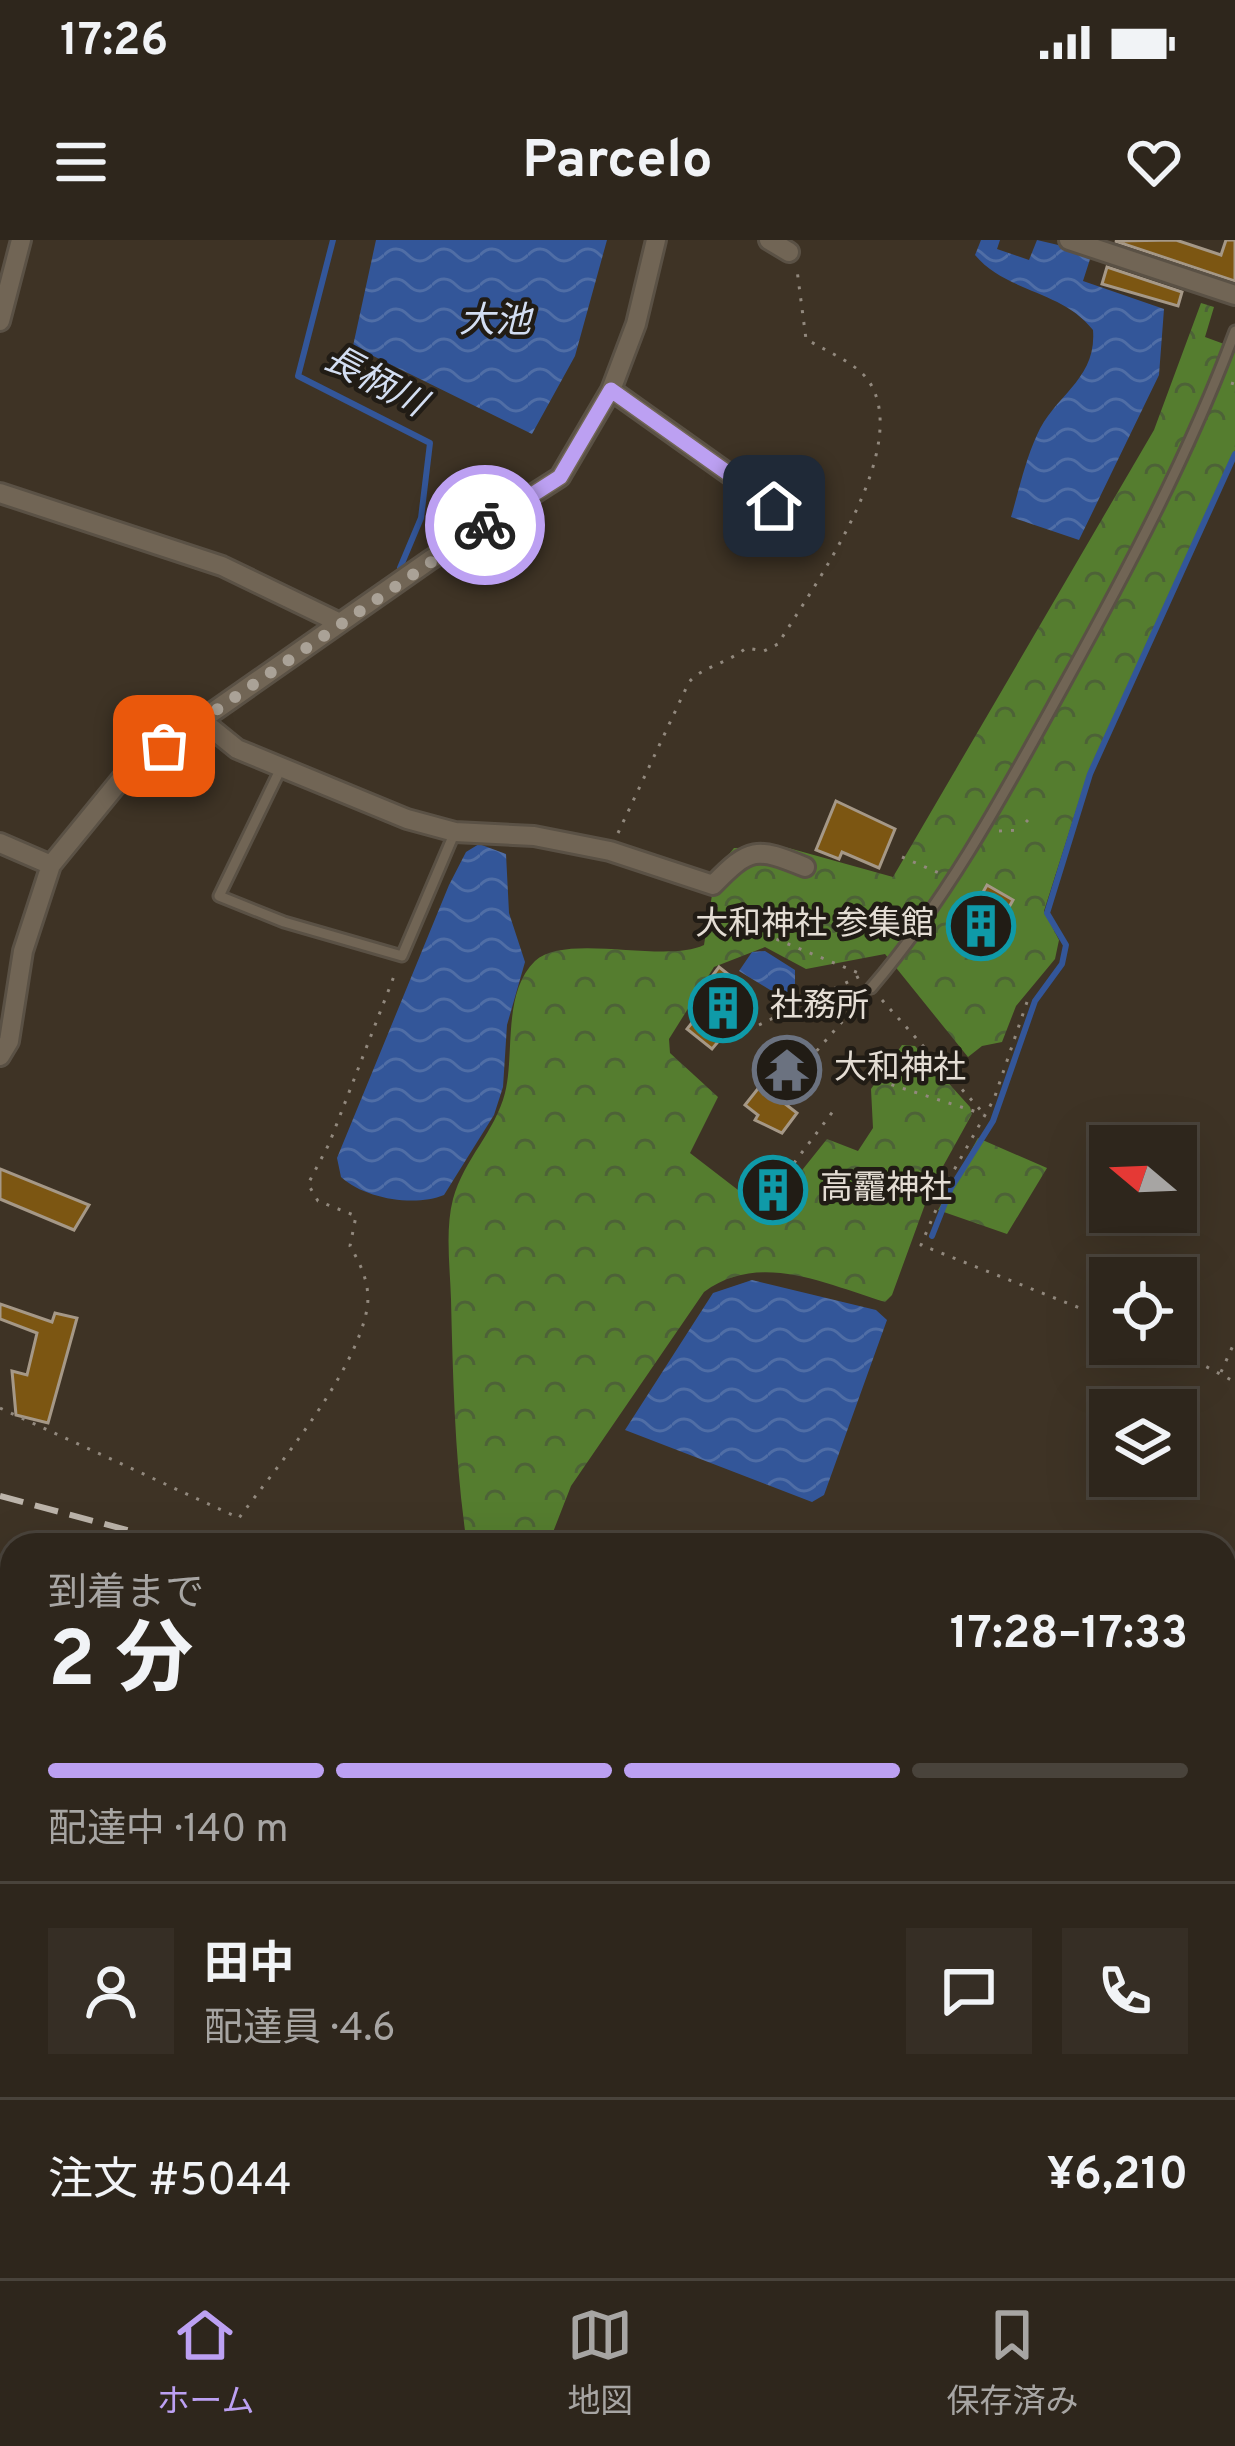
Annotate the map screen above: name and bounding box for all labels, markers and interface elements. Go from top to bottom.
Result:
text: 17:26 [60,14,168,71]
text: Parcelo [522,128,713,197]
icon: menu [48,129,114,195]
icon: heart [1121,129,1187,195]
water label: 大池 [459,300,534,346]
water label: 長柄川 [316,337,436,431]
pin [723,455,825,557]
courier [425,465,545,585]
icon: home [741,473,807,539]
icon: bike [452,492,518,558]
pin [113,695,215,797]
icon: bag [131,713,197,779]
building icon: 大和神社 参集館 [946,891,1016,961]
place label: 大和神社 参集館 [695,905,934,947]
building icon: 社務所 [688,973,758,1043]
place label: 社務所 [770,987,869,1029]
temple icon: 大和神社 [752,1035,822,1105]
place label: 大和神社 [834,1049,966,1091]
north arrow [1089,1125,1197,1233]
map controls [1089,1125,1197,1497]
building icon: 高龗神社 [738,1155,808,1225]
place label: 高龗神社 [820,1169,952,1211]
button: locate [1089,1257,1197,1365]
button: layers [1089,1389,1197,1497]
text: 到着まで [48,1571,204,1620]
text: 17:28–17:33 [950,1607,1188,1664]
text: 2 分 [48,1615,193,1714]
text: 配達中 · 140 m [48,1807,289,1856]
button: person [48,1928,174,2054]
button: chat [906,1928,1032,2054]
button: phone [1062,1928,1188,2054]
text: 田中 [204,1938,294,1995]
text: 配達員 · 4.6 [204,2006,396,2055]
text: ¥6,210 [1047,2148,1188,2205]
text: 注文 #5044 [48,2154,292,2211]
tab: ホーム [156,2302,255,2425]
tab: 地図 [567,2302,633,2425]
tab: 保存済み [946,2302,1078,2425]

